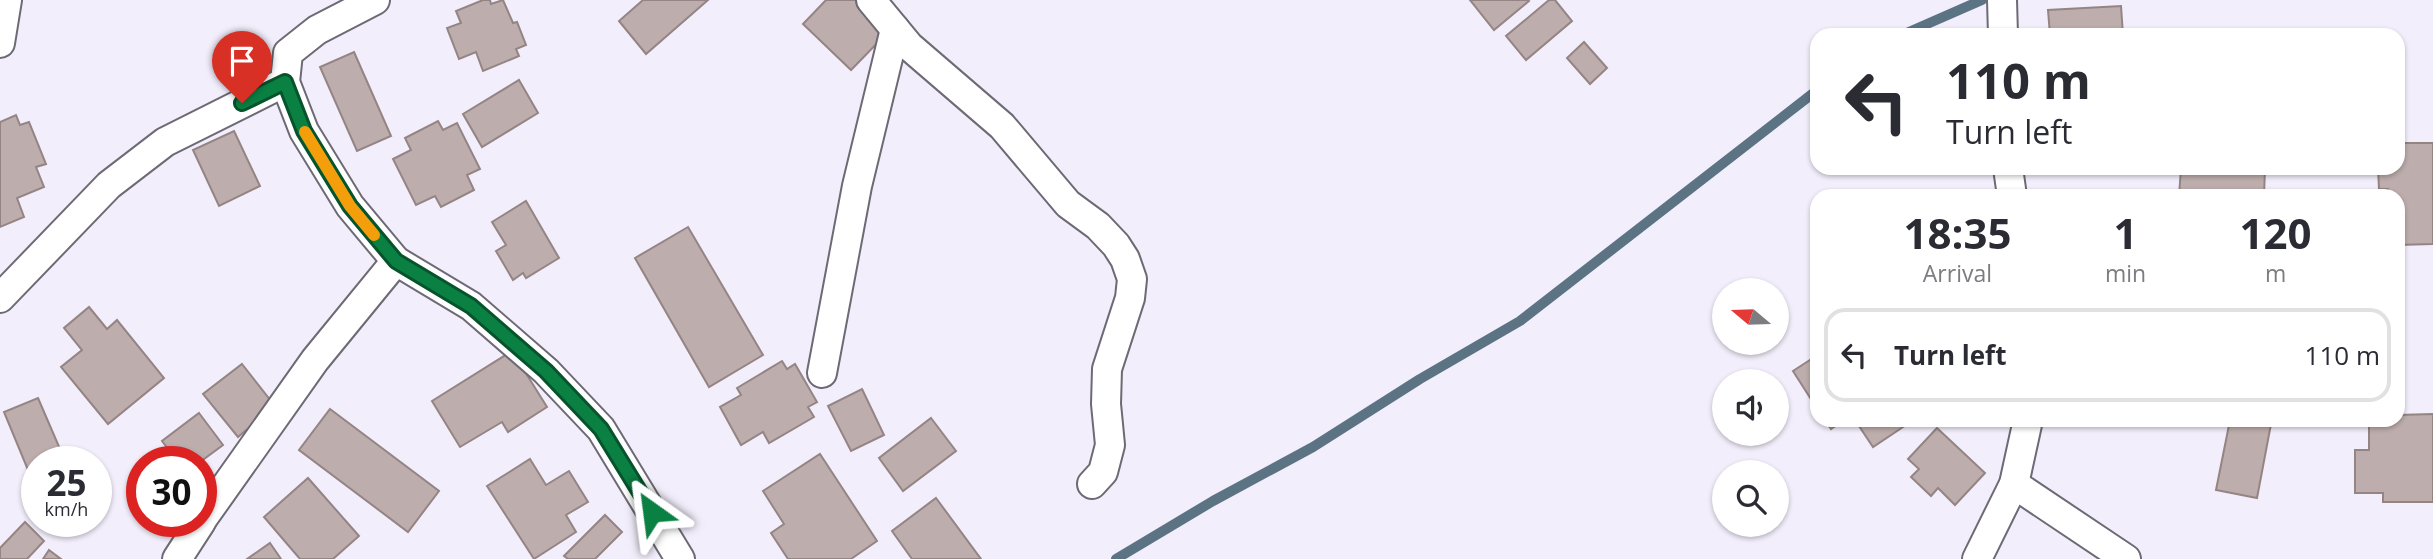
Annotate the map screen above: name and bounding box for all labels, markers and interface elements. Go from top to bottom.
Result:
pin [212,31,272,103]
icon: arrive [223,42,261,80]
text: 110 m [1946,47,2091,113]
icon: left [1831,56,1922,147]
text: Turn left [1946,110,2072,153]
text: 18:35 [1903,204,2011,261]
text: 1 [2113,204,2138,261]
text: 120 [2240,204,2312,261]
text: Arrival [1923,257,1992,289]
text: min [2105,257,2146,289]
text: m [2265,257,2286,289]
north arrow [1712,278,1788,355]
map controls [1712,278,1789,537]
icon: left [1835,336,1873,374]
text: Turn left [1894,337,2006,373]
text: 110 m [2305,337,2380,373]
button: sound [1712,369,1789,446]
speed limit sign: 30 [126,446,217,537]
text: 25 [46,459,87,506]
button: search [1712,460,1789,537]
position arrow [615,475,689,549]
text: km/h [45,497,88,521]

